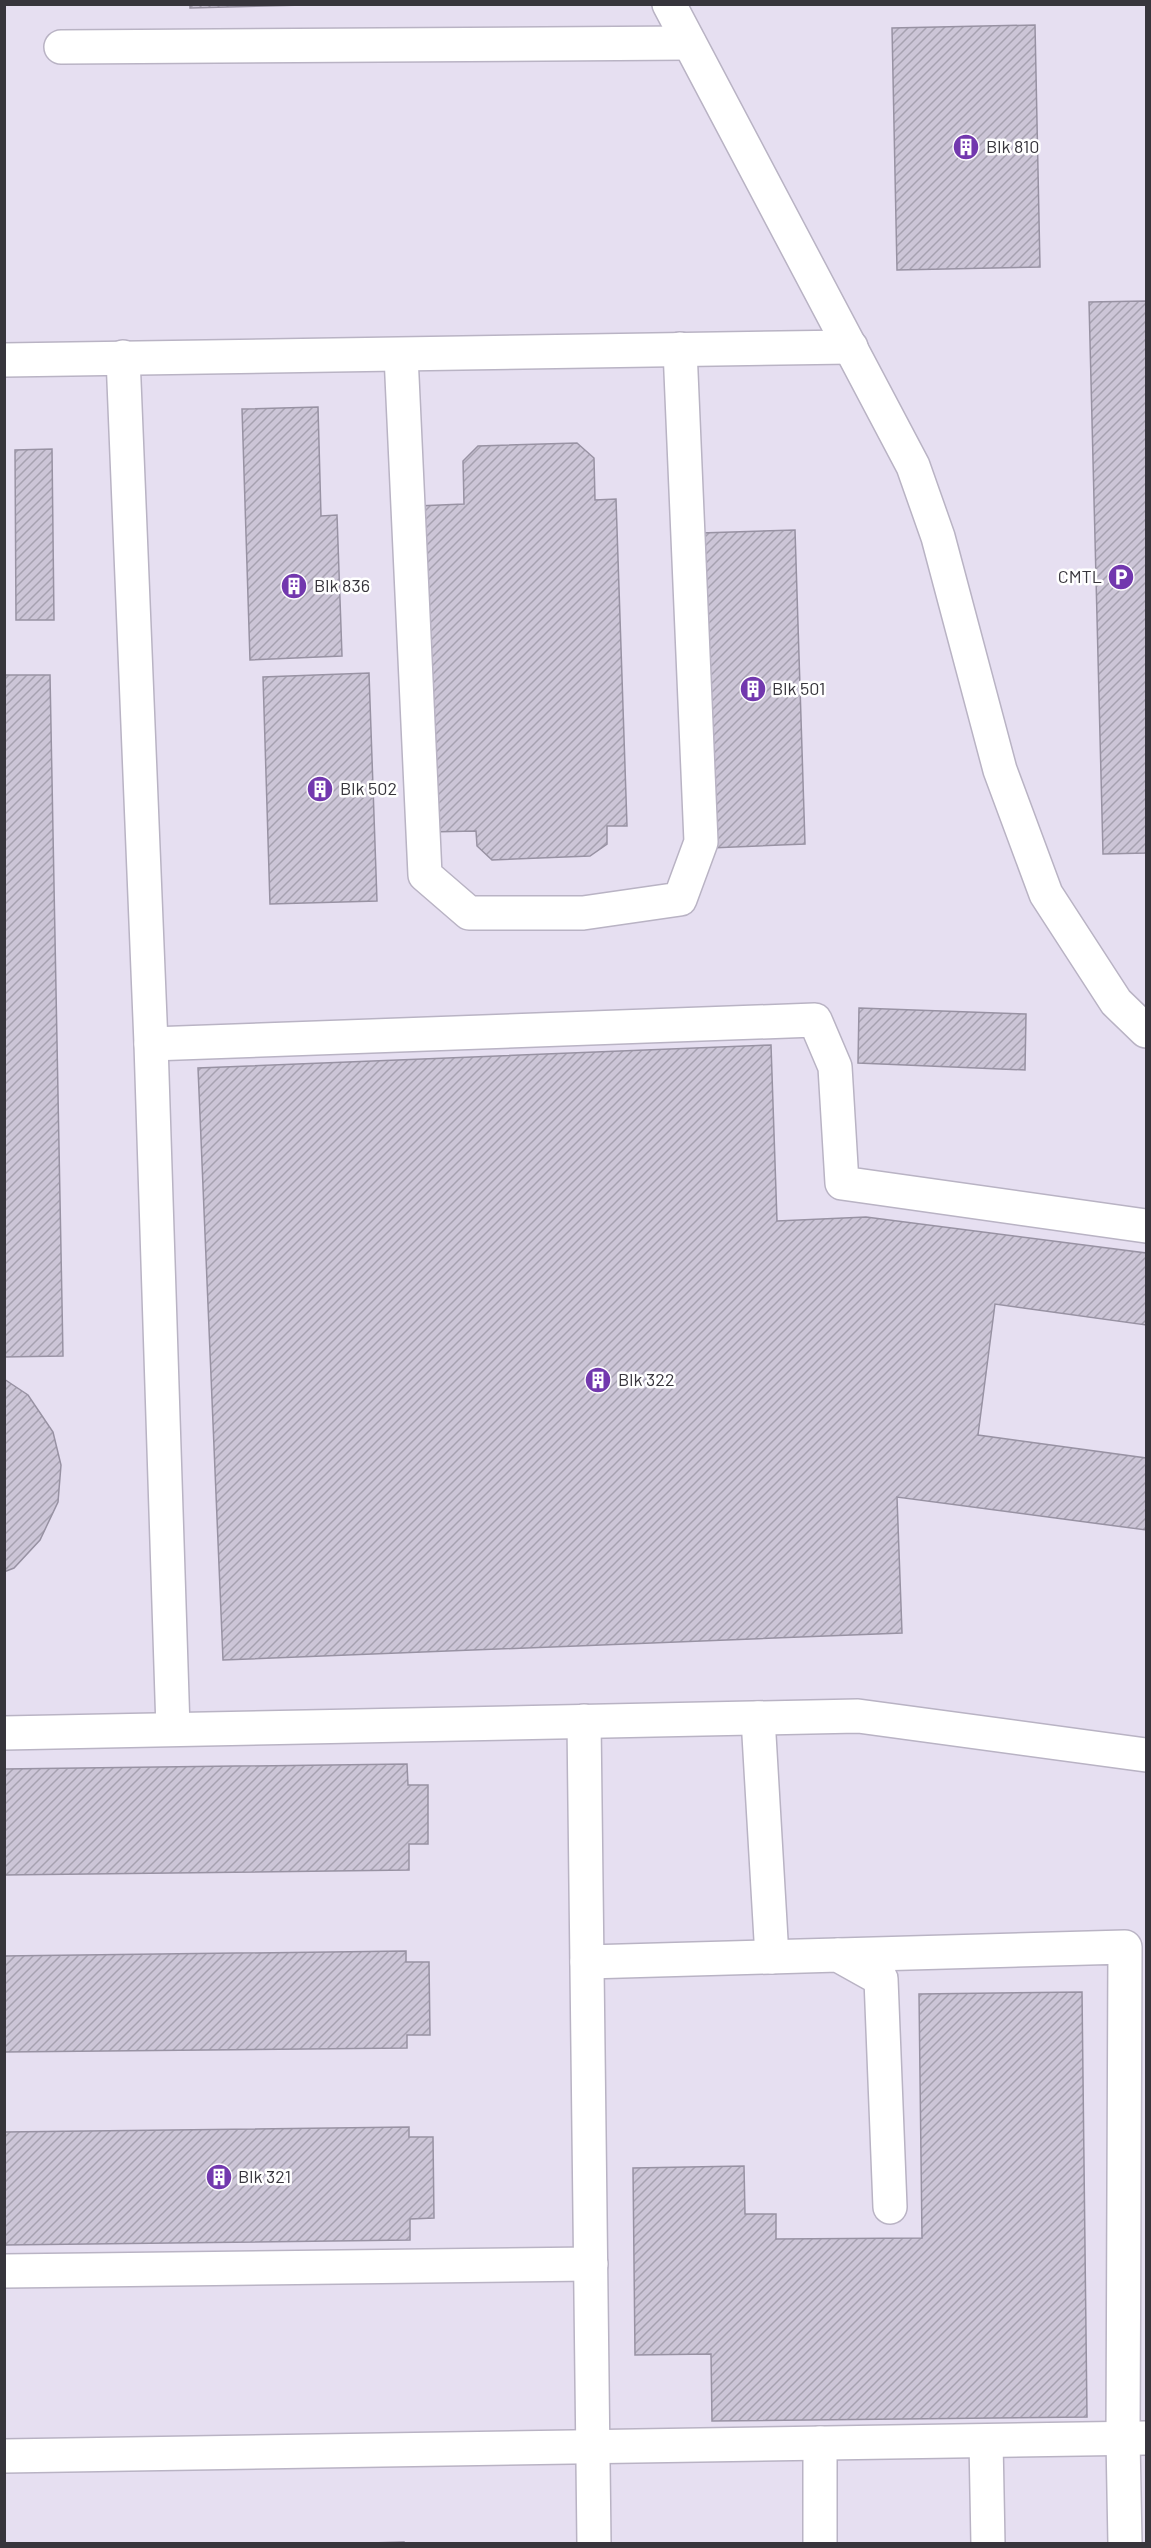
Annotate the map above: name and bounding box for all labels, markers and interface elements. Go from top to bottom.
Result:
building icon: Blk 810 [951,132,981,162]
place label: Blk 810 [986,135,1039,157]
parking icon: CMTL [1106,562,1136,592]
place label: CMTL [1058,565,1102,587]
building icon: Blk 836 [279,571,309,601]
place label: Blk 836 [314,574,370,596]
building icon: Blk 501 [738,674,768,704]
place label: Blk 501 [772,677,825,699]
building icon: Blk 502 [305,774,335,804]
place label: Blk 502 [340,777,397,799]
building icon: Blk 322 [583,1365,613,1395]
place label: Blk 322 [618,1368,675,1390]
building icon: Blk 321 [204,2162,234,2192]
place label: Blk 321 [238,2165,291,2187]

